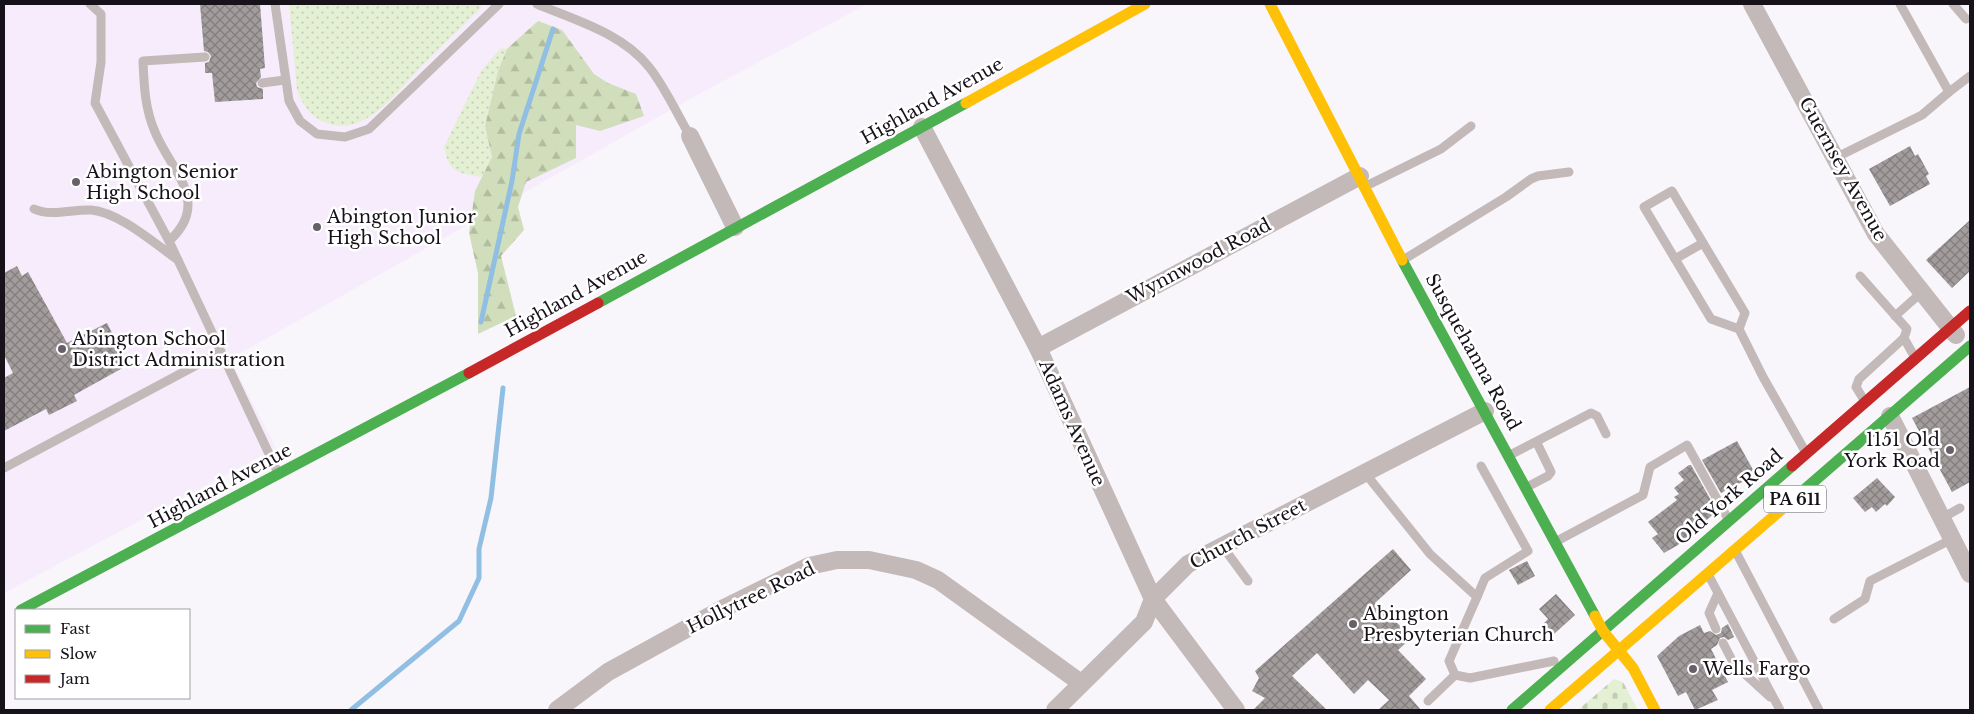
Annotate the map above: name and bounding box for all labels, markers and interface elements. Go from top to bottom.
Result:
street label: Highland Avenue [857,53,1007,149]
street label: Guernsey Avenue [1794,93,1892,245]
place label: Abington Senior High School [85,161,238,204]
marker: Abington Senior High School [70,176,82,188]
place label: Abington Junior High School [326,206,476,249]
street label: Wynnwood Road [1122,214,1275,309]
marker: Abington Junior High School [311,221,323,233]
street label: Highland Avenue [501,246,651,342]
street label: Susquehanna Road [1421,270,1525,434]
place label: Abington School District Administration [71,328,285,371]
marker: Abington School District Administration [56,343,68,355]
street label: Adams Avenue [1034,355,1110,490]
place label: 1151 Old York Road [1843,429,1940,472]
street label: Highland Avenue [144,439,296,533]
street label: Old York Road [1671,444,1787,550]
marker: 1151 Old York Road [1944,444,1956,456]
road number: PA 611 [1764,486,1826,512]
street label: Church Street [1186,494,1310,574]
street label: Hollytree Road [683,557,819,639]
place label: Abington Presbyterian Church [1362,603,1554,646]
legend [15,609,190,699]
marker: Abington Presbyterian Church [1347,618,1359,630]
text: Fast [60,619,91,638]
text: Slow [60,644,97,663]
place label: Wells Fargo [1702,658,1811,680]
marker: Wells Fargo [1687,663,1699,675]
text: Jam [58,669,90,688]

